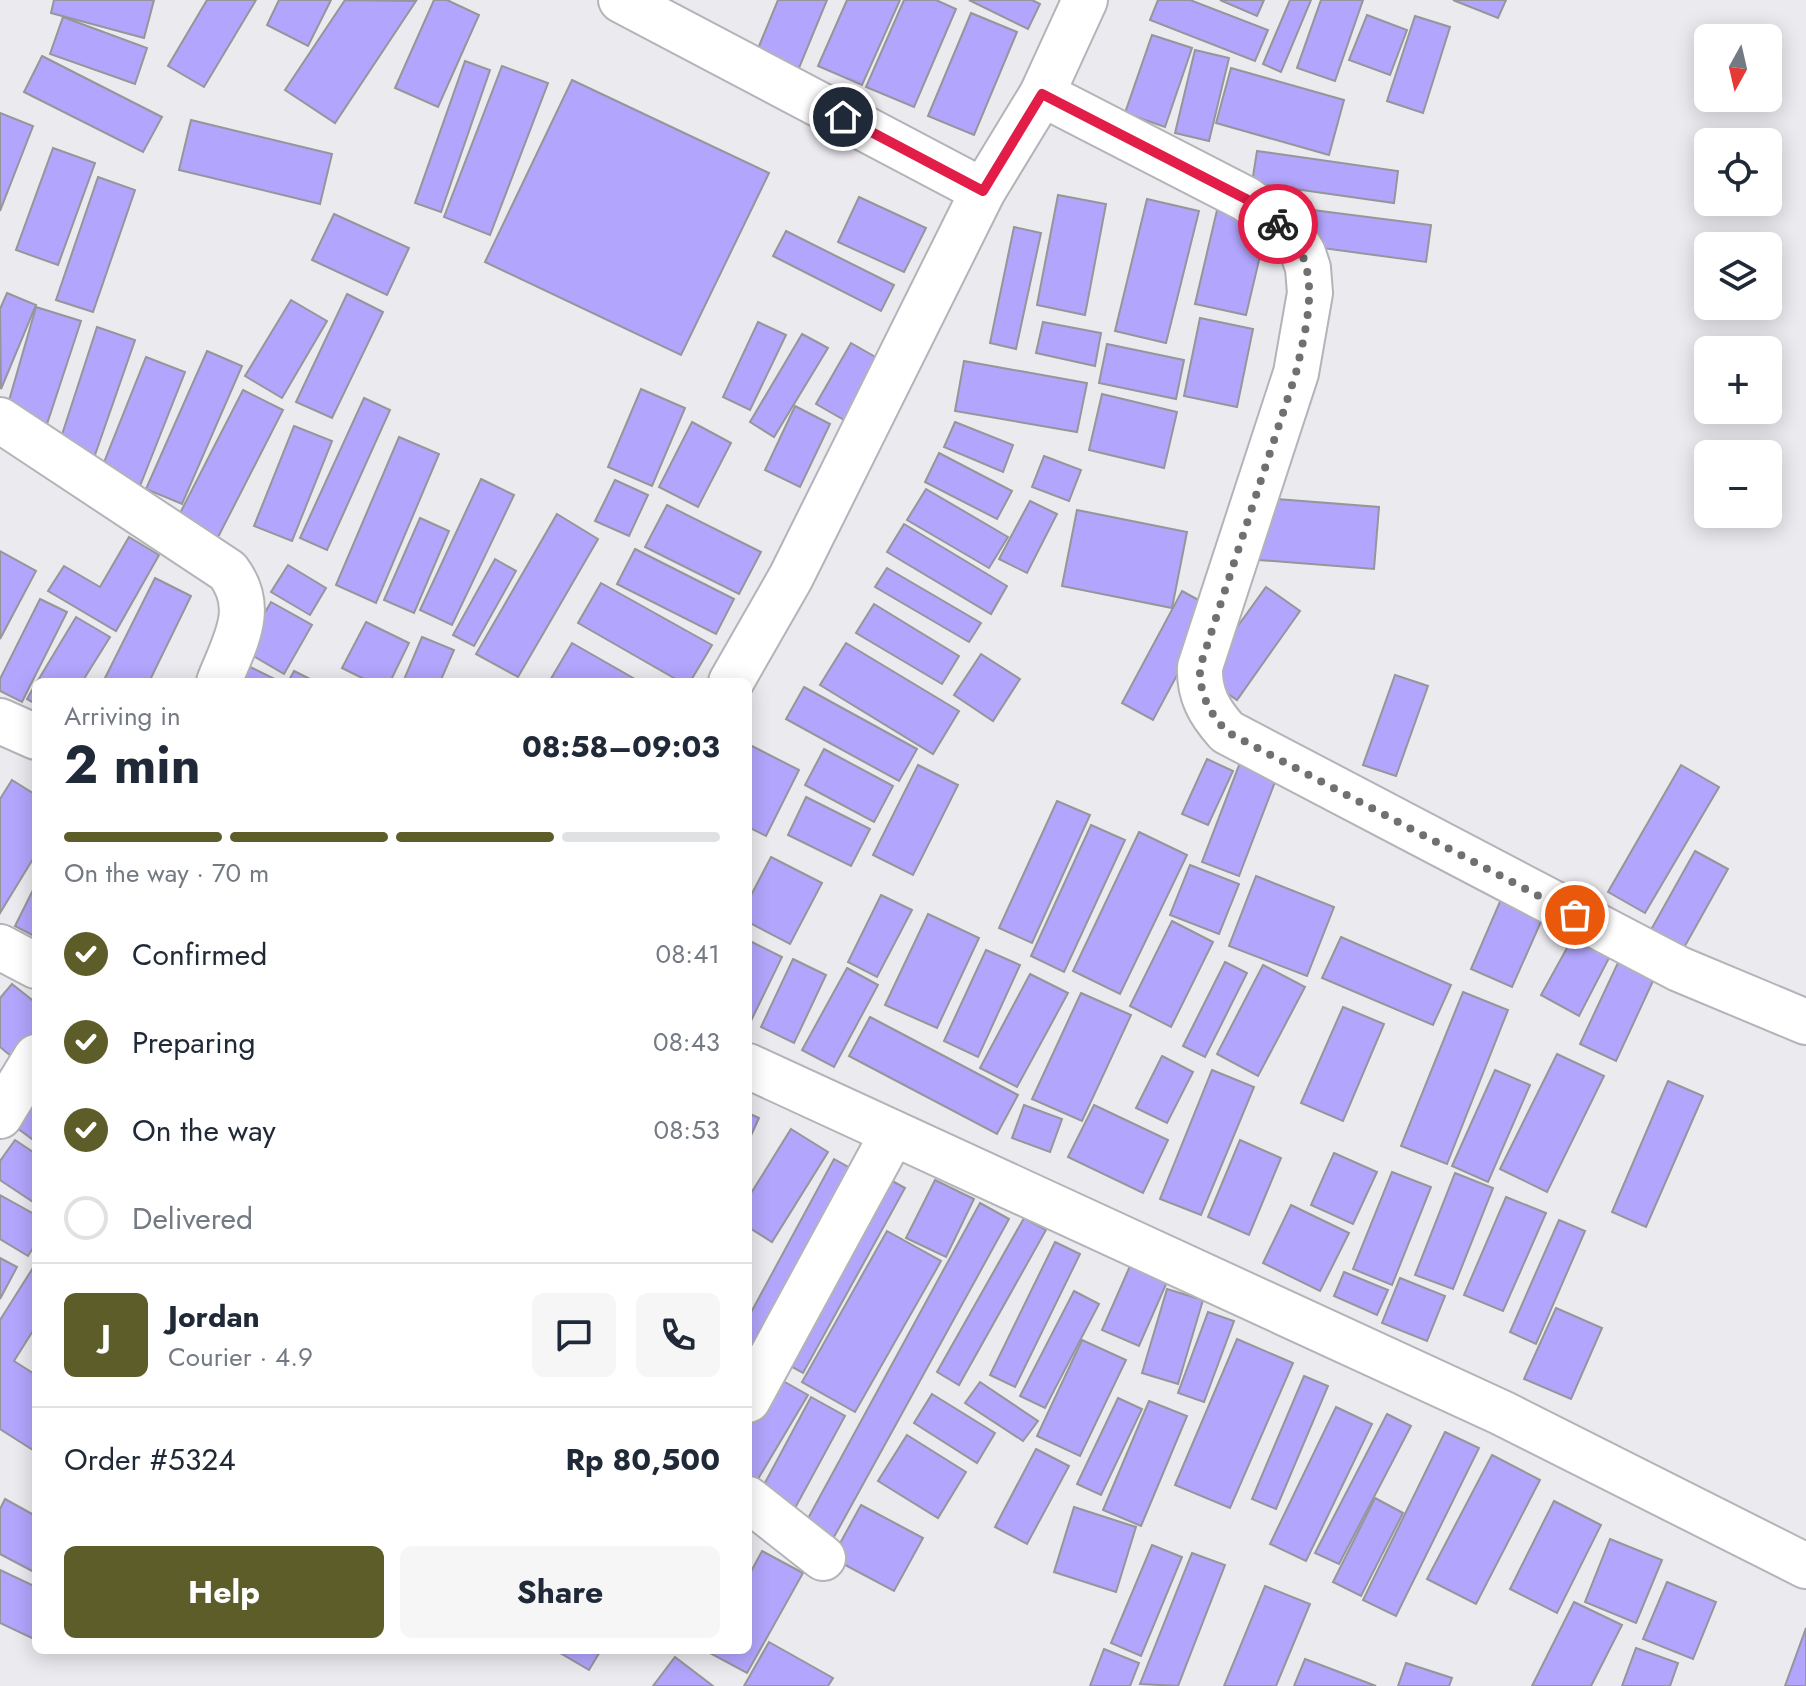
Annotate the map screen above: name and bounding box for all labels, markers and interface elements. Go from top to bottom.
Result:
north arrow [1694,24,1782,112]
map controls [1694,24,1782,528]
pin [809,83,877,151]
icon: home [821,95,865,139]
button: locate [1694,128,1782,216]
courier [1238,184,1318,264]
icon: bike [1256,202,1300,246]
button: layers [1694,232,1782,320]
button: + [1694,336,1782,424]
button: − [1694,440,1782,528]
text: Arriving in [64,697,181,735]
text: 08:58–09:03 [522,725,720,768]
text: 2 min [64,727,201,803]
text: On the way · 70 m [64,854,269,892]
pin [1541,881,1609,949]
icon: bag [1553,893,1597,937]
icon: check [64,932,108,976]
text: Confirmed [132,933,267,976]
text: 08:41 [656,935,720,973]
icon: check [64,1020,108,1064]
text: Preparing [132,1021,256,1064]
text: 08:43 [653,1023,720,1061]
icon: check [64,1108,108,1152]
text: On the way [132,1109,276,1152]
text: 08:53 [654,1111,720,1149]
text: Delivered [132,1197,253,1240]
button: chat [532,1293,616,1377]
button: phone [636,1293,720,1377]
text: Jordan [168,1295,260,1338]
text: J [101,1314,111,1357]
text: Courier · 4.9 [168,1338,313,1376]
text: Order #5324 [64,1438,236,1481]
text: Rp 80,500 [566,1438,720,1481]
button: Help [64,1546,384,1638]
button: Share [400,1546,720,1638]

